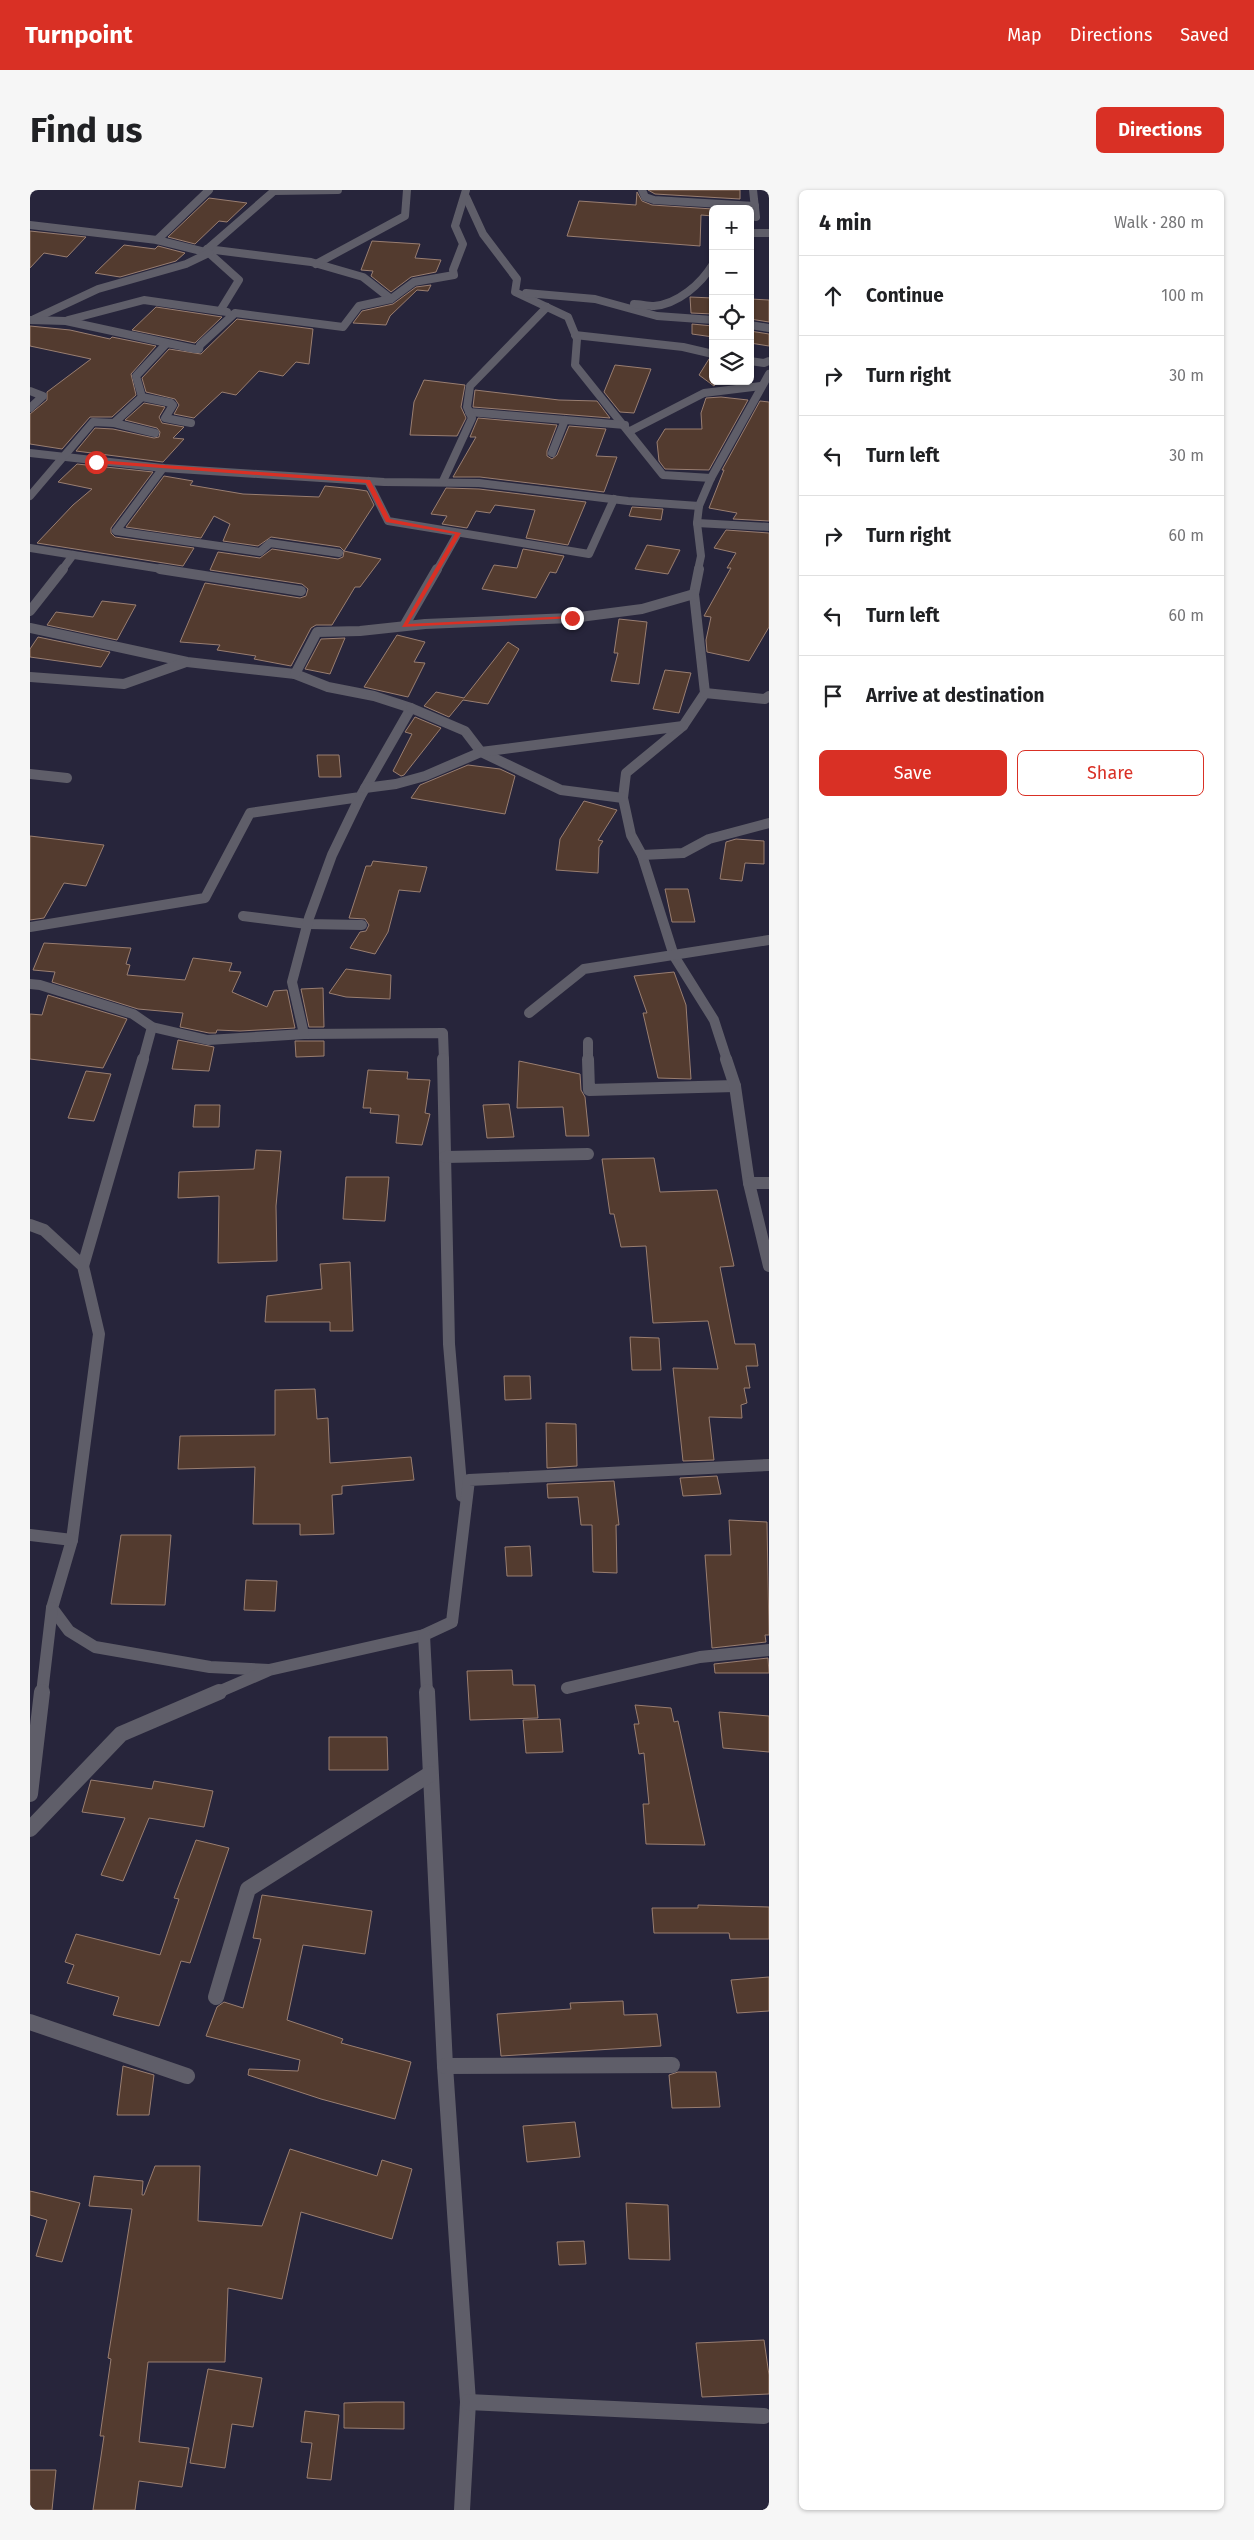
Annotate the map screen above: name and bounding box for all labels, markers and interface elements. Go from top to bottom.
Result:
text: Turnpoint [25,21,132,49]
text: Map [1007,24,1042,46]
text: Directions [1070,24,1152,46]
text: Saved [1180,24,1229,46]
button: Directions [1096,107,1224,153]
text: Find us [30,109,142,151]
map controls [709,205,754,385]
button: + [709,205,754,250]
text: 4 min [819,210,872,236]
text: Walk · 280 m [1114,213,1204,232]
button: − [709,250,754,295]
icon: ahead [819,282,847,310]
text: Continue [866,284,944,307]
text: 100 m [1161,286,1204,305]
button: locate [709,295,754,340]
button: layers [709,340,754,385]
icon: right [819,362,847,390]
text: Turn right [866,364,951,387]
text: 30 m [1169,366,1204,385]
icon: left [819,442,847,470]
text: Turn left [866,444,940,467]
text: 30 m [1169,446,1204,465]
route start [85,451,108,474]
icon: right [819,522,847,550]
text: Turn right [866,524,951,547]
text: 60 m [1169,526,1204,545]
icon: left [819,602,847,630]
text: Turn left [866,604,940,627]
text: 60 m [1169,606,1204,625]
route end [561,607,584,630]
icon: arrive [819,682,847,710]
text: Arrive at destination [866,684,1045,707]
button: Save [819,750,1007,796]
button: Share [1017,750,1204,796]

